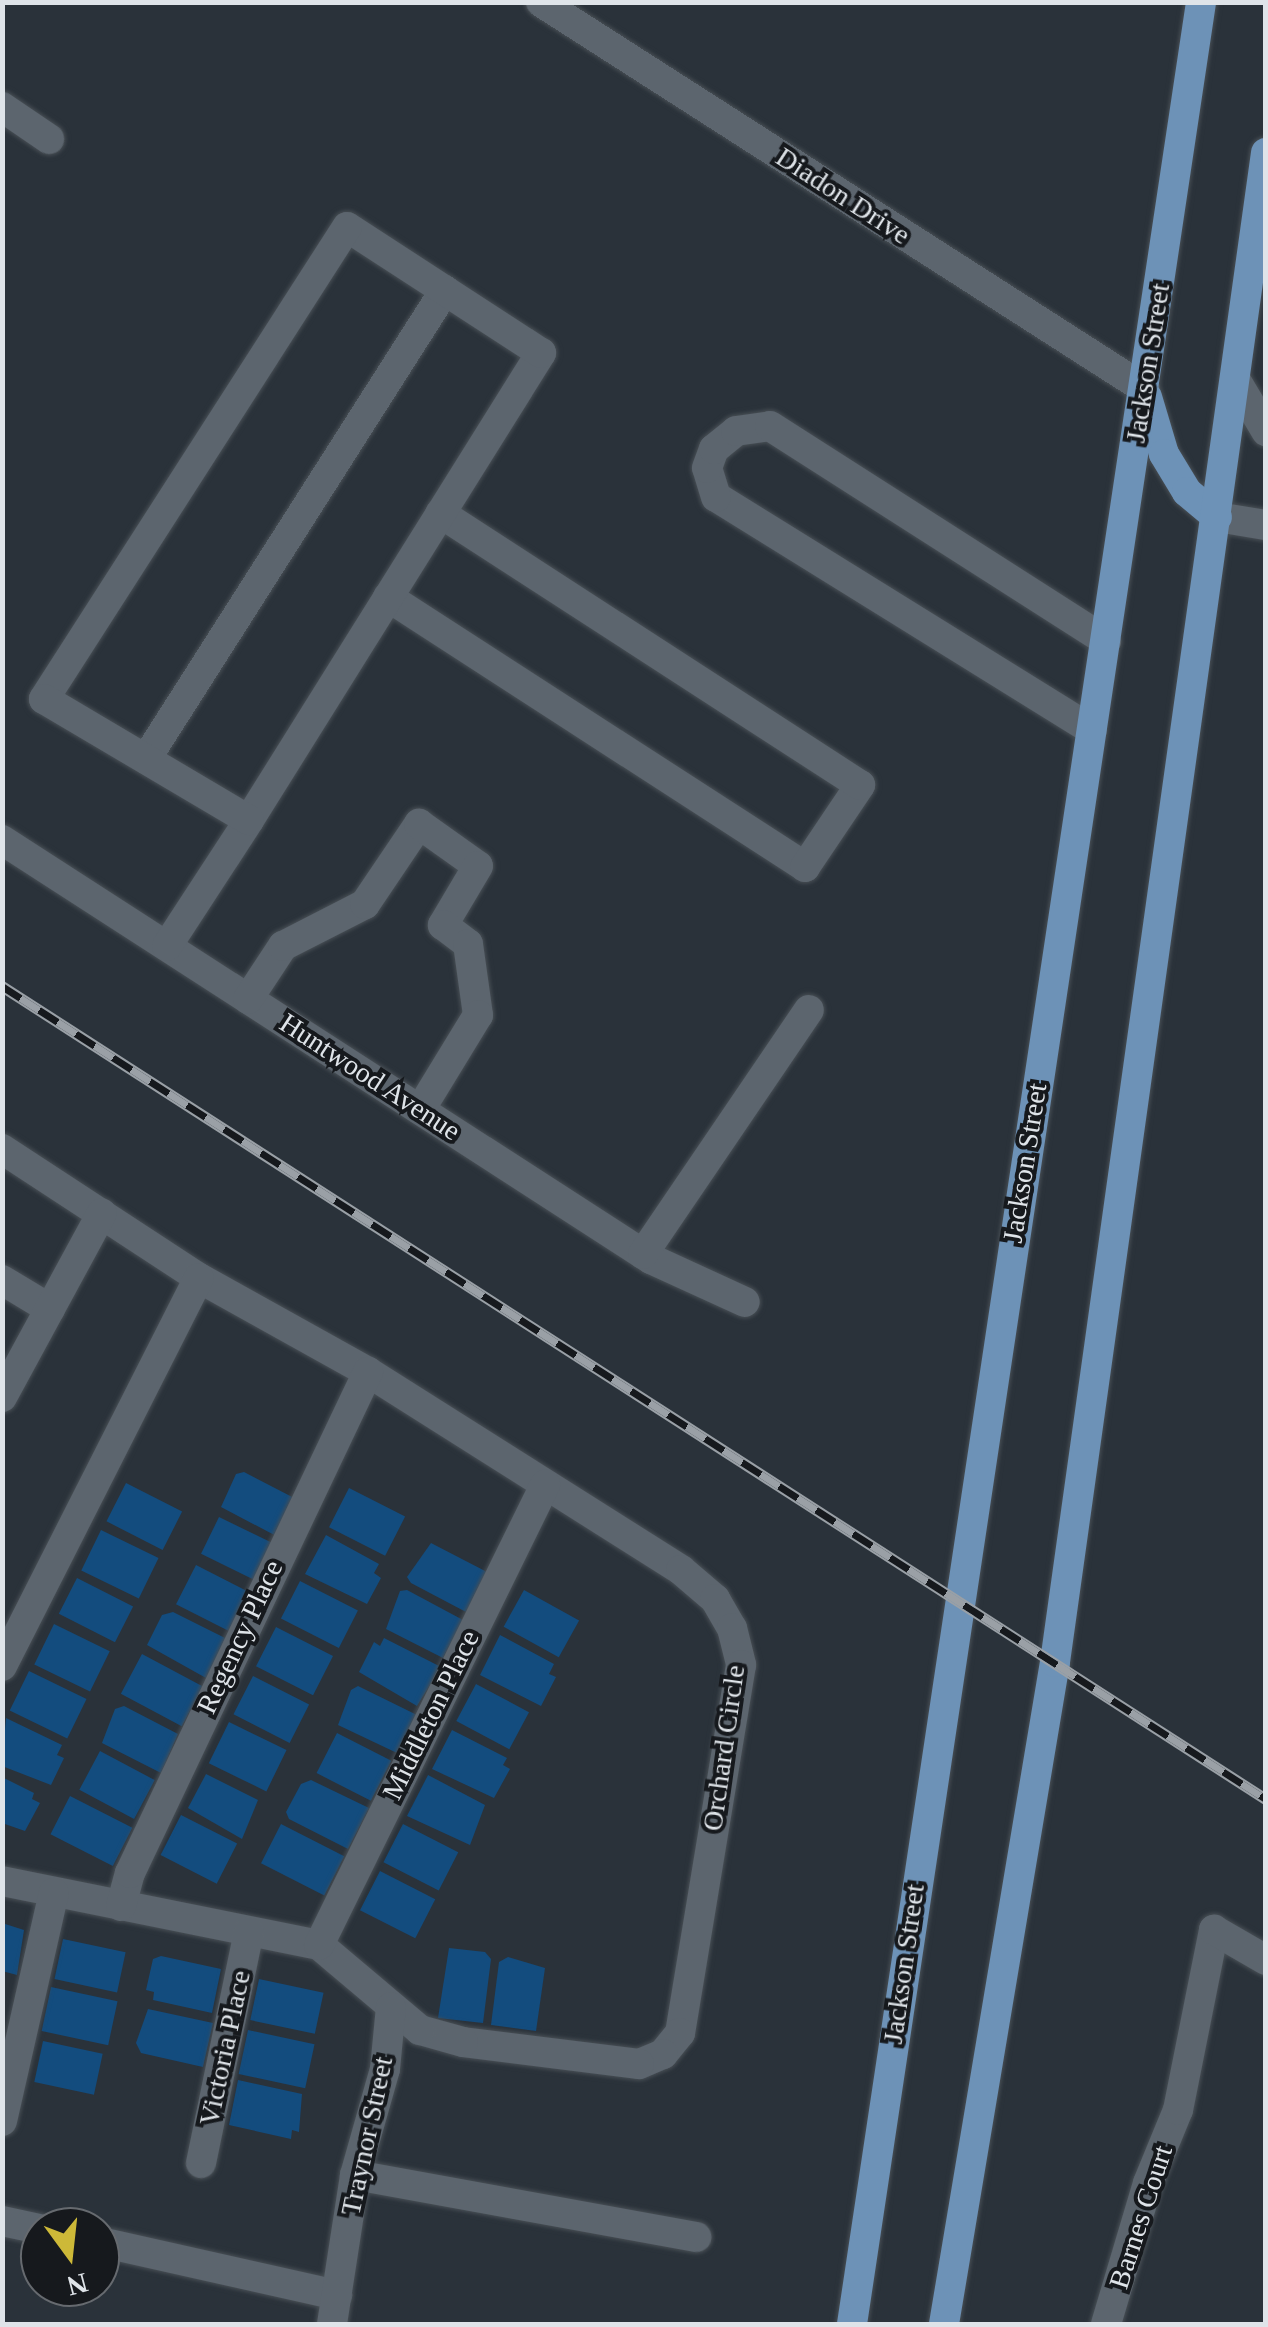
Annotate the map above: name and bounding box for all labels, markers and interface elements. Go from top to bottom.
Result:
street label: Diadon Drive [770,140,916,252]
street label: Jackson Street [1119,281,1177,445]
street label: Huntwood Avenue [273,1006,467,1148]
street label: Jackson Street [996,1081,1054,1245]
street label: Regency Place [190,1555,290,1719]
street label: Middleton Place [376,1625,486,1805]
street label: Orchard Circle [696,1663,752,1833]
street label: Jackson Street [876,1882,932,2046]
street label: Victoria Place [192,1967,258,2129]
street label: Traynor Street [334,2054,400,2218]
street label: Barnes Court [1102,2141,1180,2293]
north arrow [20,2207,120,2307]
text: N [64,2267,91,2302]

